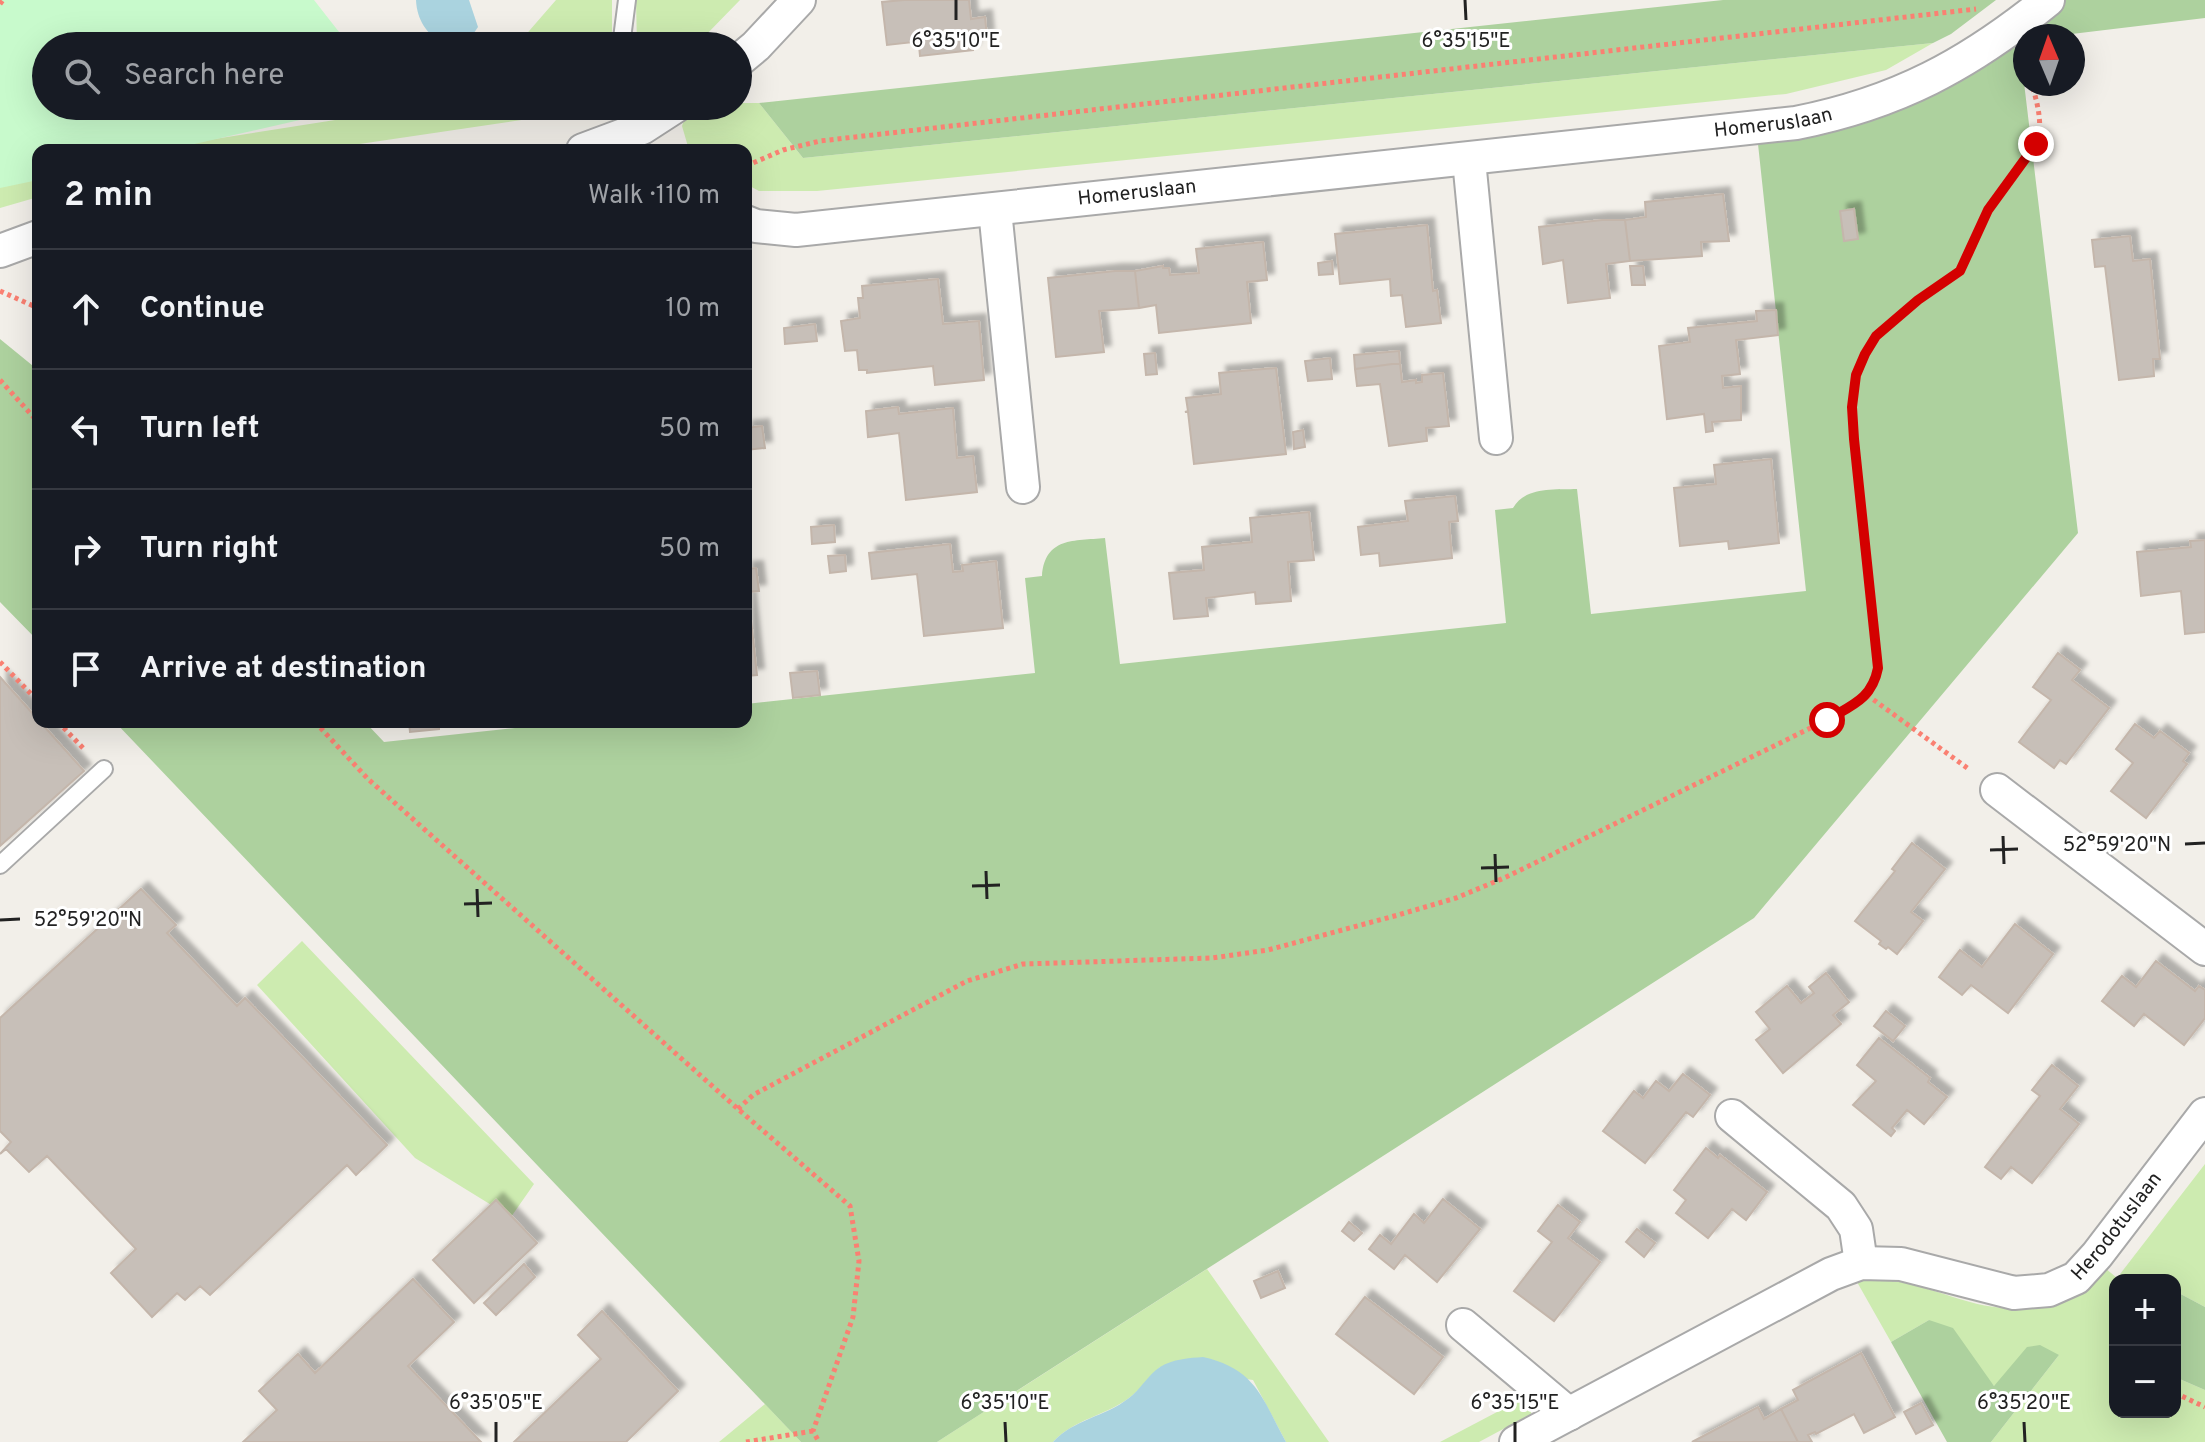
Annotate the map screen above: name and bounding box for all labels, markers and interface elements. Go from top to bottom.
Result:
north arrow [2013,24,2085,96]
text: 6°35'10"E [911,29,1001,55]
text: 6°35'15"E [1422,29,1510,55]
search box [32,32,752,120]
icon: search [60,54,104,98]
text: Search here [124,58,284,95]
street label: Homeruslaan [1713,102,1835,145]
route end [2018,126,2054,162]
street label: Homeruslaan [1076,174,1198,213]
text: 2 min [64,175,153,218]
text: Walk · 110 m [588,180,720,213]
icon: ahead [64,287,108,331]
text: Continue [140,291,265,328]
text: 10 m [665,293,720,326]
icon: left [64,407,108,451]
text: Turn left [140,411,260,448]
text: 50 m [659,413,720,446]
icon: right [64,527,108,571]
text: Turn right [140,531,278,568]
text: 50 m [659,533,720,566]
icon: arrive [64,647,108,691]
text: Arrive at destination [140,651,426,688]
route start [1809,702,1845,738]
text: 52°59'20"N [2063,833,2171,859]
text: 52°59'20"N [34,908,142,934]
street label: Herodotuslaan [2066,1167,2168,1287]
map controls [2109,1274,2181,1418]
button: + [2109,1274,2181,1346]
button: − [2109,1346,2181,1418]
text: 6°35'05"E [449,1391,543,1417]
text: 6°35'10"E [960,1391,1050,1417]
text: 6°35'15"E [1471,1391,1559,1417]
text: 6°35'20"E [1977,1391,2071,1417]

